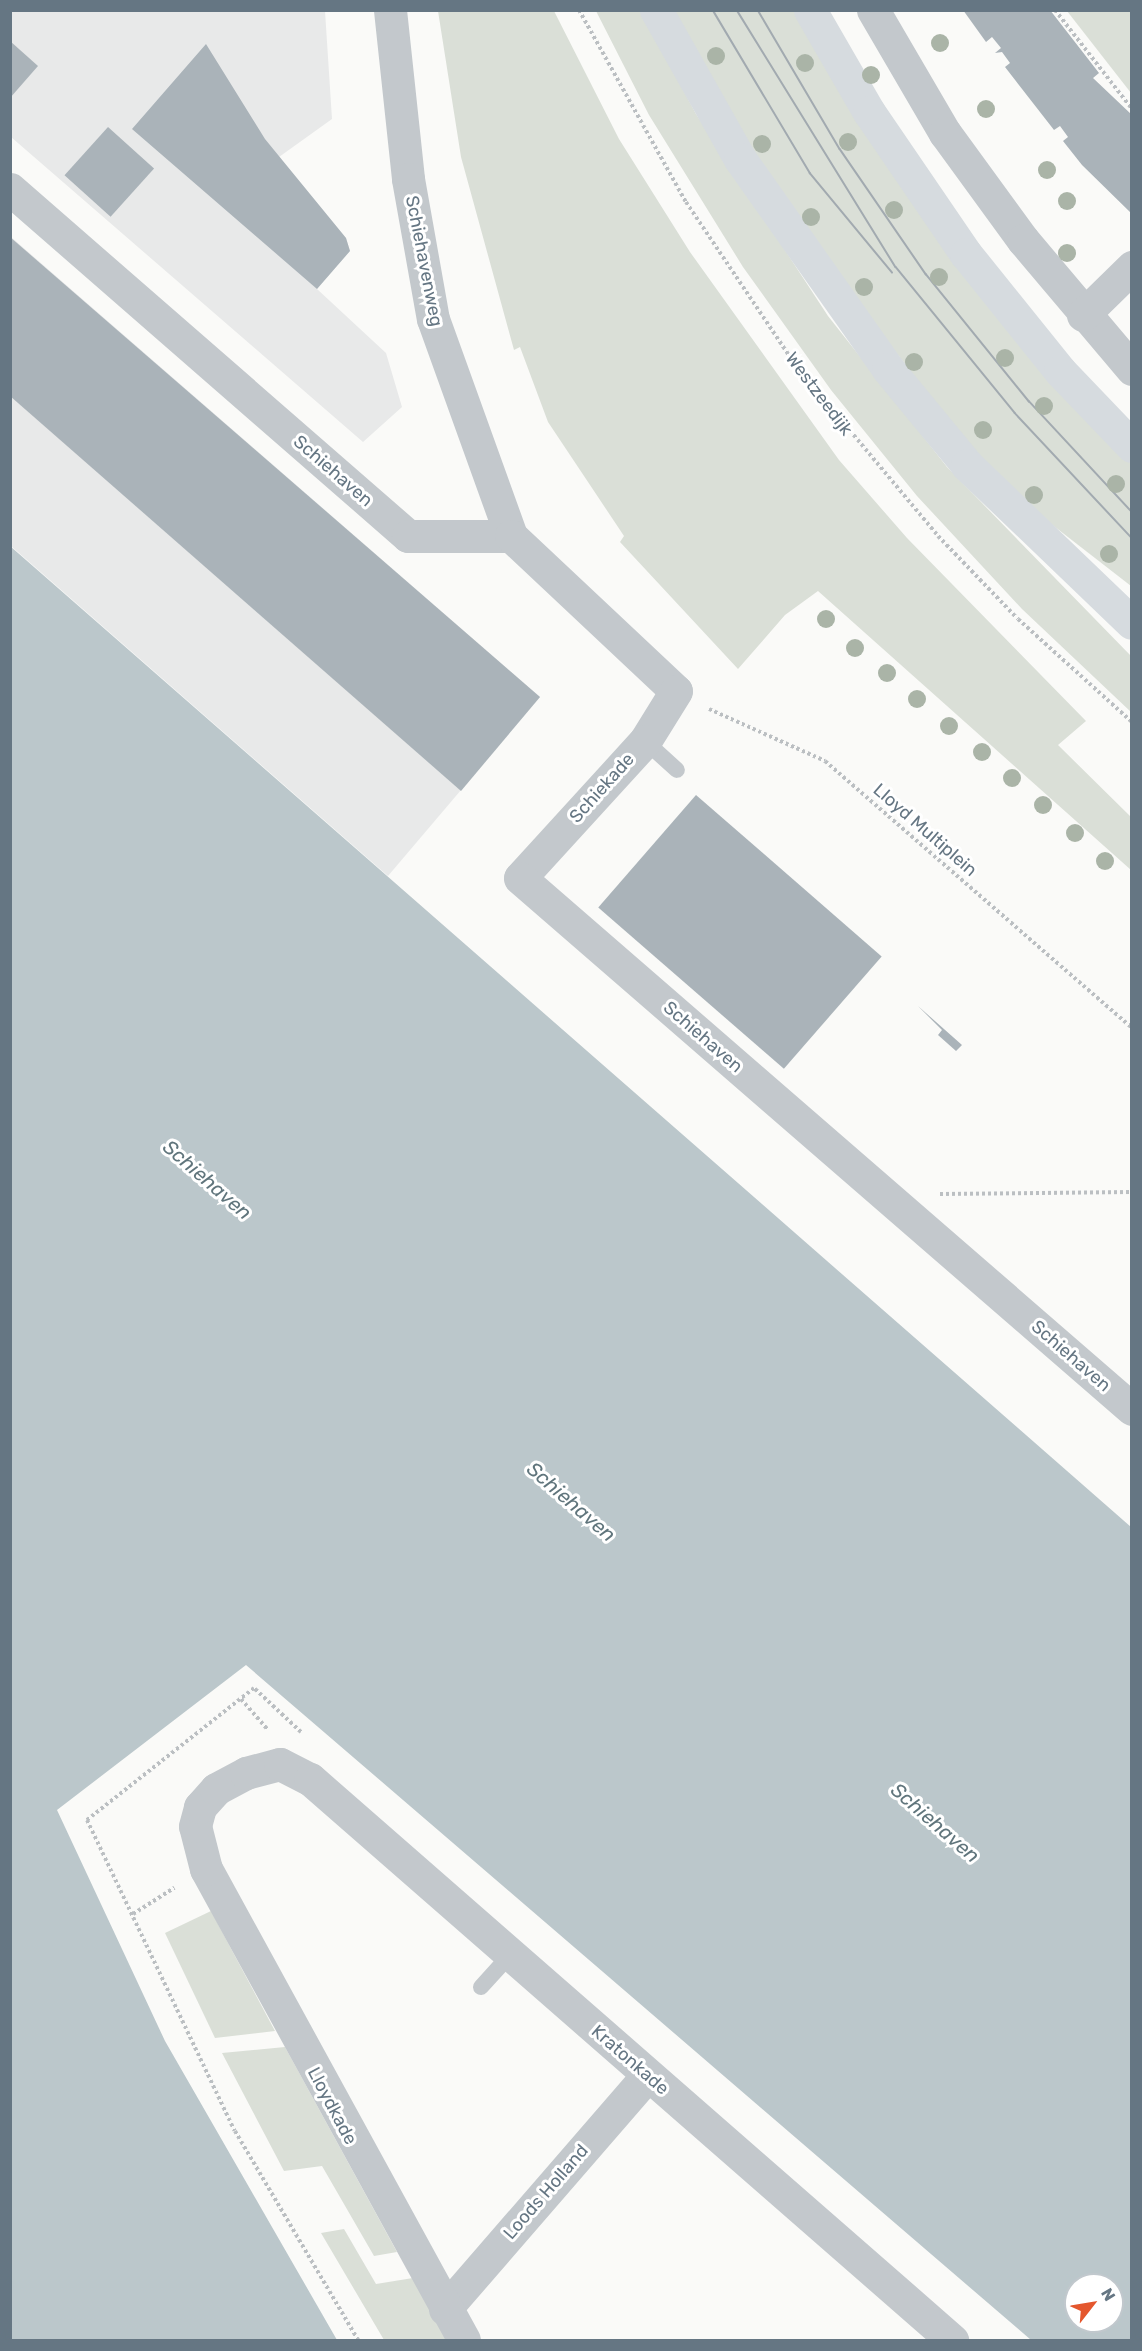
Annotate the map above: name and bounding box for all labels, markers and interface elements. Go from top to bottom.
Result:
street label: Schiehavenweg [401,194,447,328]
street label: Westzeedijk [781,348,857,440]
street label: Schiehaven [289,431,377,511]
street label: Schiekade [565,749,639,827]
street label: Lloyd Multiplein [869,779,981,881]
street label: Schiehaven [659,997,747,1077]
water label: Schiehaven [158,1135,256,1225]
street label: Schiehaven [1027,1316,1115,1396]
water label: Schiehaven [522,1457,620,1547]
water label: Schiehaven [886,1778,984,1868]
street label: Kratonkade [587,2021,673,2099]
street label: Lloydkade [303,2064,361,2148]
street label: Loods Holland [499,2140,593,2244]
north arrow [1064,2273,1124,2333]
text: N [1097,2285,1119,2304]

